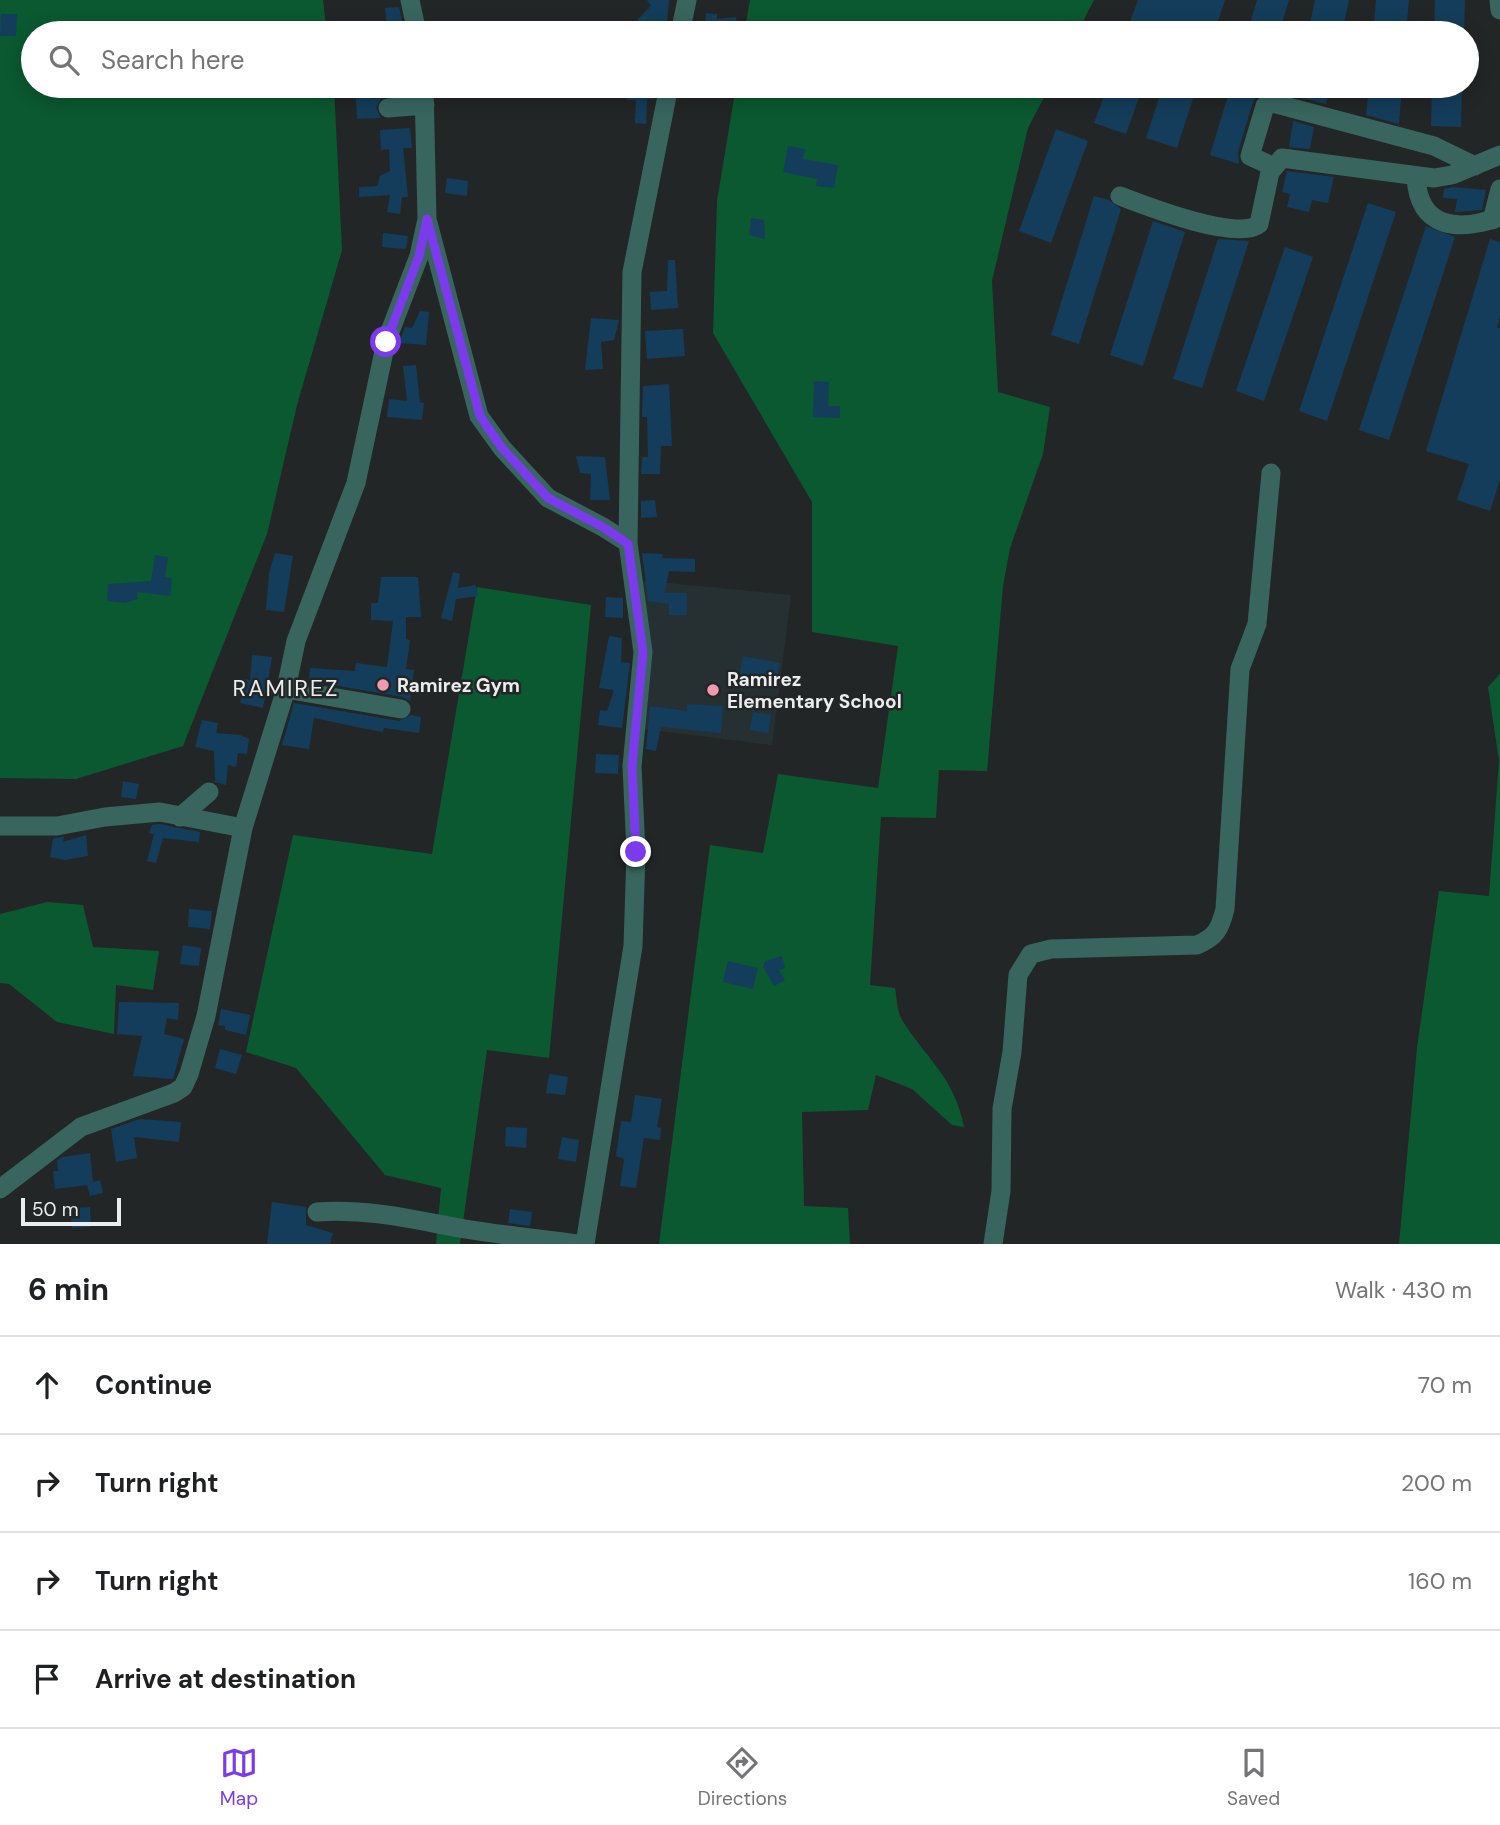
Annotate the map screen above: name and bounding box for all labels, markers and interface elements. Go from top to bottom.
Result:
search box [21,21,1479,98]
icon: search [45,41,83,79]
text: Search here [101,43,244,77]
route start [370,326,401,357]
place label: Ramirez Elementary School [727,667,902,714]
district label: RAMIREZ [233,673,339,703]
place label: Ramirez Gym [397,673,520,698]
marker: Ramirez Gym [375,677,391,693]
marker: Ramirez Elementary School [705,682,721,698]
route end [620,836,651,867]
scale bar [21,1195,121,1227]
text: 50 m [32,1197,79,1222]
text: 6 min [28,1270,109,1309]
text: Walk · 430 m [1335,1275,1472,1305]
icon: ahead [28,1366,66,1404]
text: Continue [95,1368,212,1402]
text: 70 m [1418,1370,1472,1400]
icon: right [28,1464,66,1502]
text: Turn right [95,1466,219,1500]
text: 200 m [1401,1468,1472,1498]
icon: right [28,1562,66,1600]
text: Turn right [95,1564,219,1598]
text: 160 m [1408,1566,1472,1596]
icon: arrive [28,1660,66,1698]
text: Arrive at destination [95,1662,356,1696]
tab: Map [220,1744,258,1811]
tab: Directions [698,1744,787,1811]
tab: Saved [1227,1744,1280,1811]

